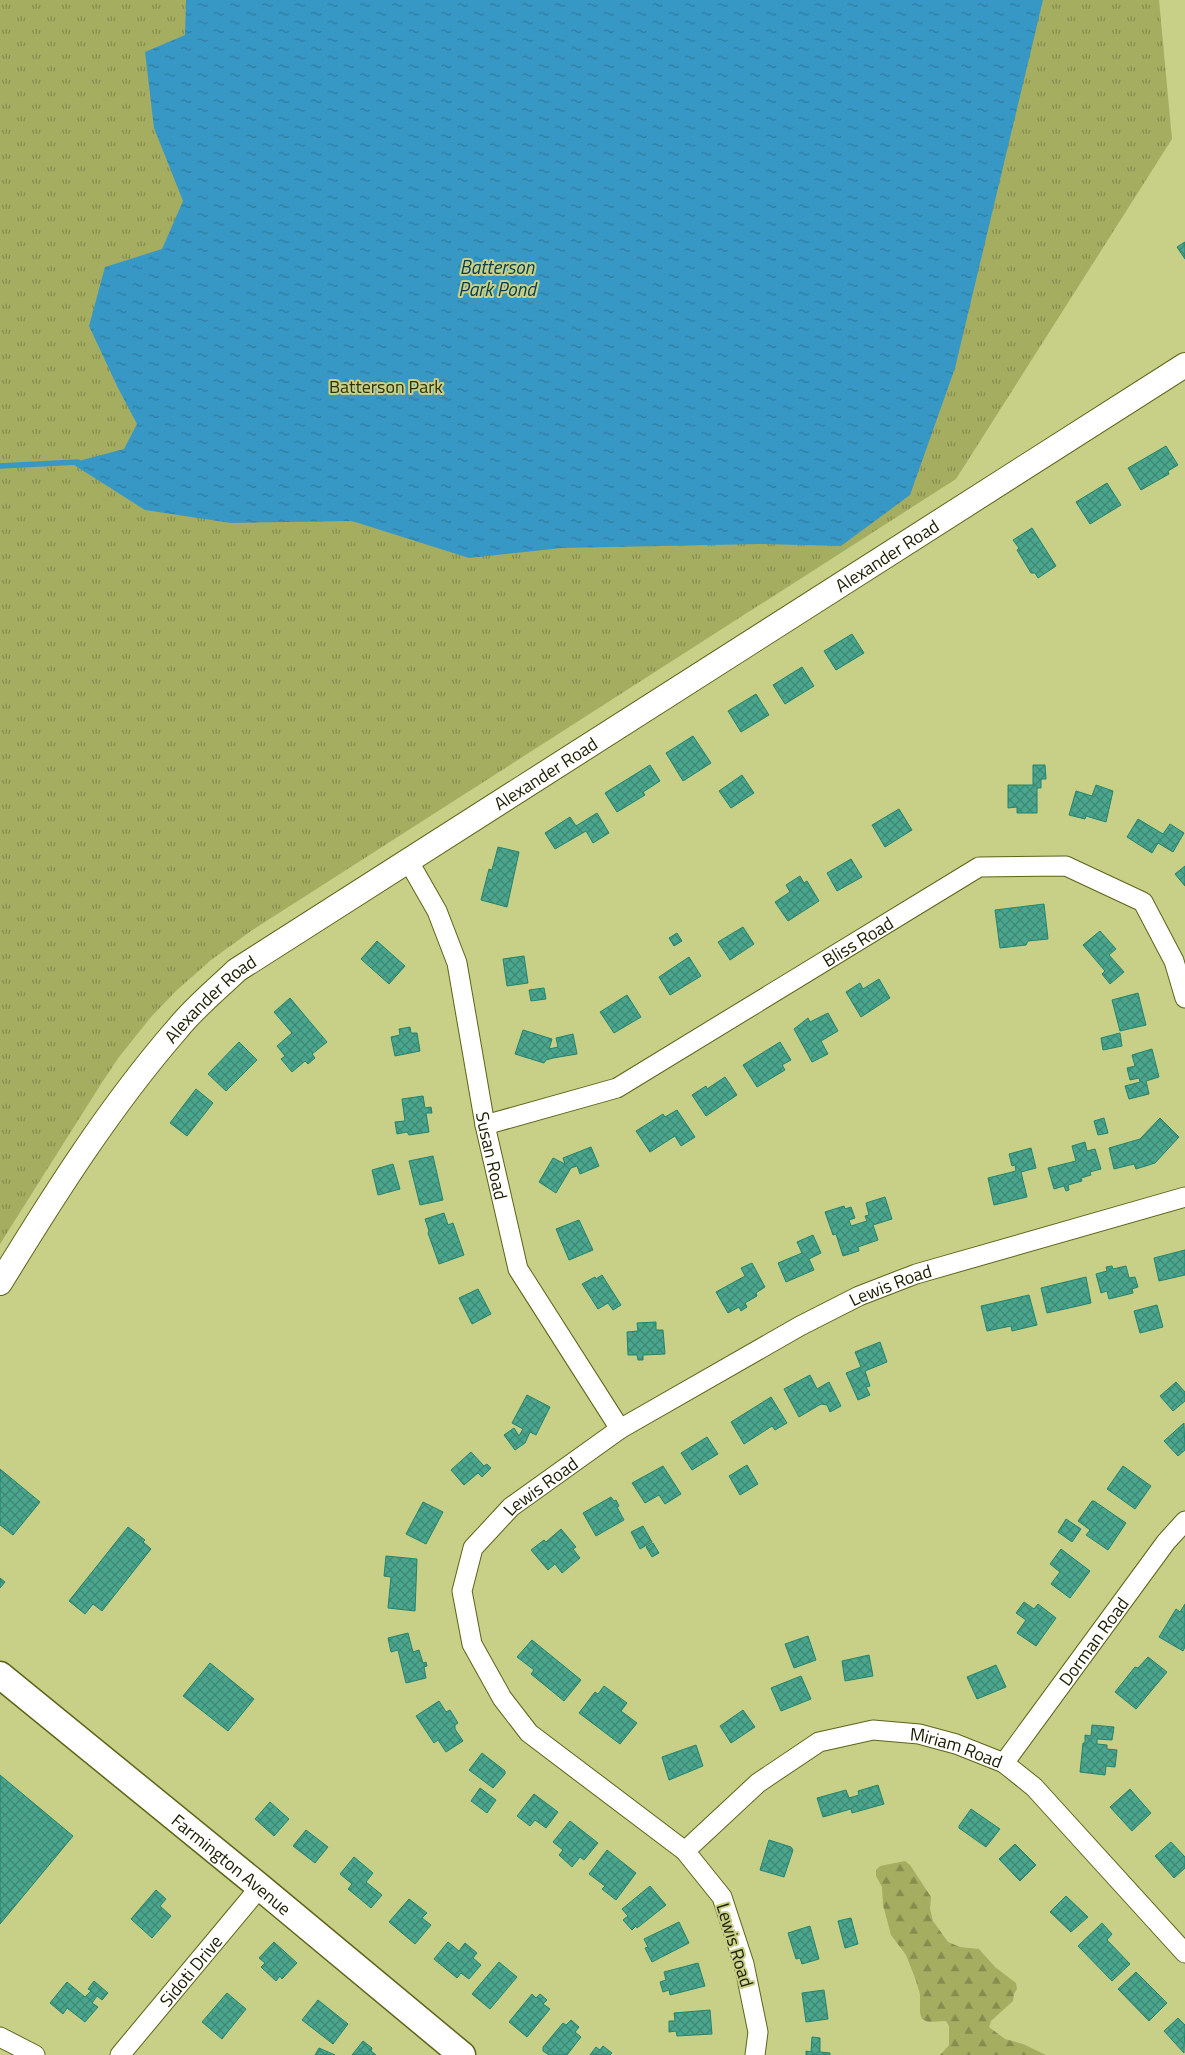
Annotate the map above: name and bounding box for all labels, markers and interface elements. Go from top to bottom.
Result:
water label: Batterson Park Pond [458,252,538,303]
park label: Batterson Park [329,373,443,400]
street label: Alexander Road [830,512,944,599]
street label: Alexander Road [488,730,603,816]
street label: Bliss Road [817,909,898,973]
street label: Alexander Road [158,948,261,1049]
street label: Susan Road [469,1110,515,1202]
street label: Lewis Road [844,1257,935,1313]
street label: Lewis Road [496,1450,583,1522]
street label: Dorman Road [1052,1591,1135,1691]
street label: Miriam Road [909,1720,1007,1775]
street label: Farmington Avenue [166,1807,297,1921]
street label: Lewis Road [709,1900,761,1990]
street label: Sidoti Drive [152,1929,228,2012]

